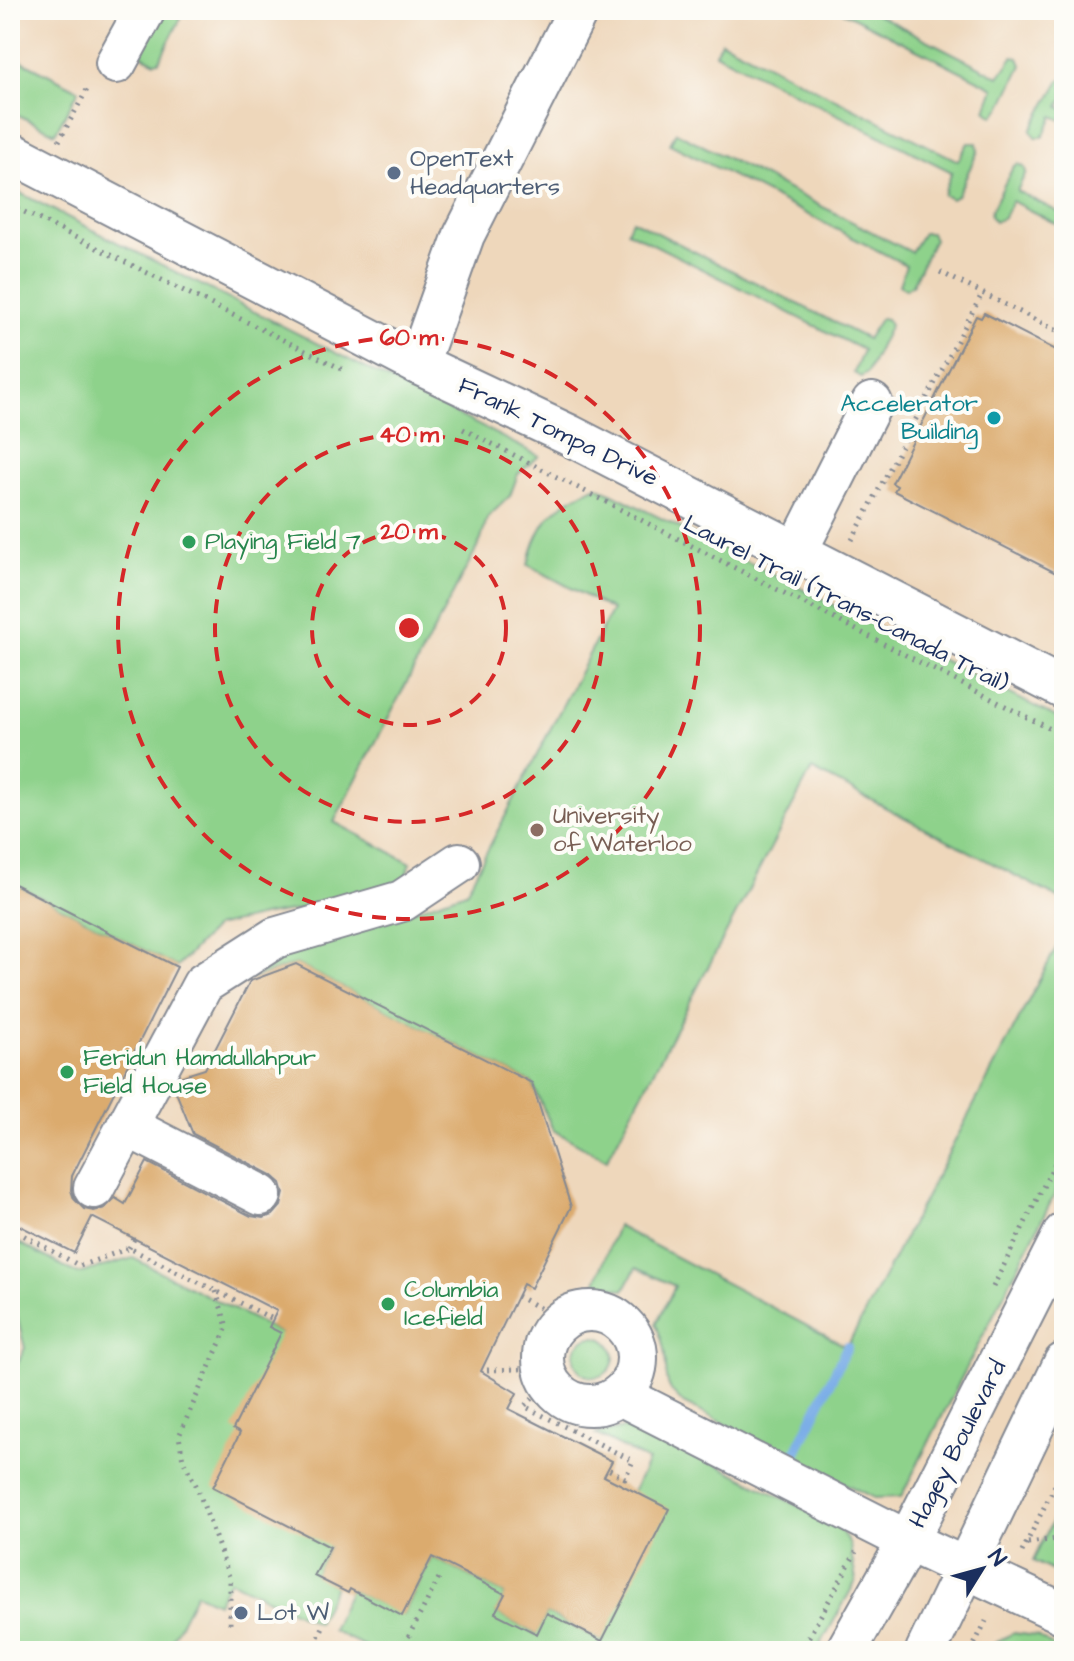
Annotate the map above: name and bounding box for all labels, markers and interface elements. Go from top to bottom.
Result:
place label: OpenText Headquarters [410,142,560,204]
marker: OpenText Headquarters [385,164,403,182]
text: 60 m [380,321,439,355]
street label: Frank Tompa Drive [452,369,664,495]
place label: Accelerator Building [841,387,978,450]
marker: Accelerator Building [985,409,1003,427]
text: 40 m [379,418,439,452]
street label: Laurel Trail (Trans-Canada Trail) [678,507,1014,701]
text: 20 m [379,515,438,549]
place label: Playing Field 7 [205,525,361,560]
marker: Playing Field 7 [180,533,198,551]
centre of rings [395,614,423,642]
place label: University of Waterloo [553,799,692,861]
marker: University of Waterloo [528,821,546,839]
place label: Feridun Hamdullahpur Field House [83,1041,316,1103]
marker: Feridun Hamdullahpur Field House [58,1063,76,1081]
place label: Columbia Icefield [404,1273,498,1335]
marker: Columbia Icefield [379,1295,397,1313]
street label: Hagey Boulevard [901,1354,1016,1534]
north arrow [942,1529,1022,1609]
text: N [980,1543,1013,1573]
place label: Lot W [257,1596,329,1630]
marker: Lot W [232,1604,250,1622]

